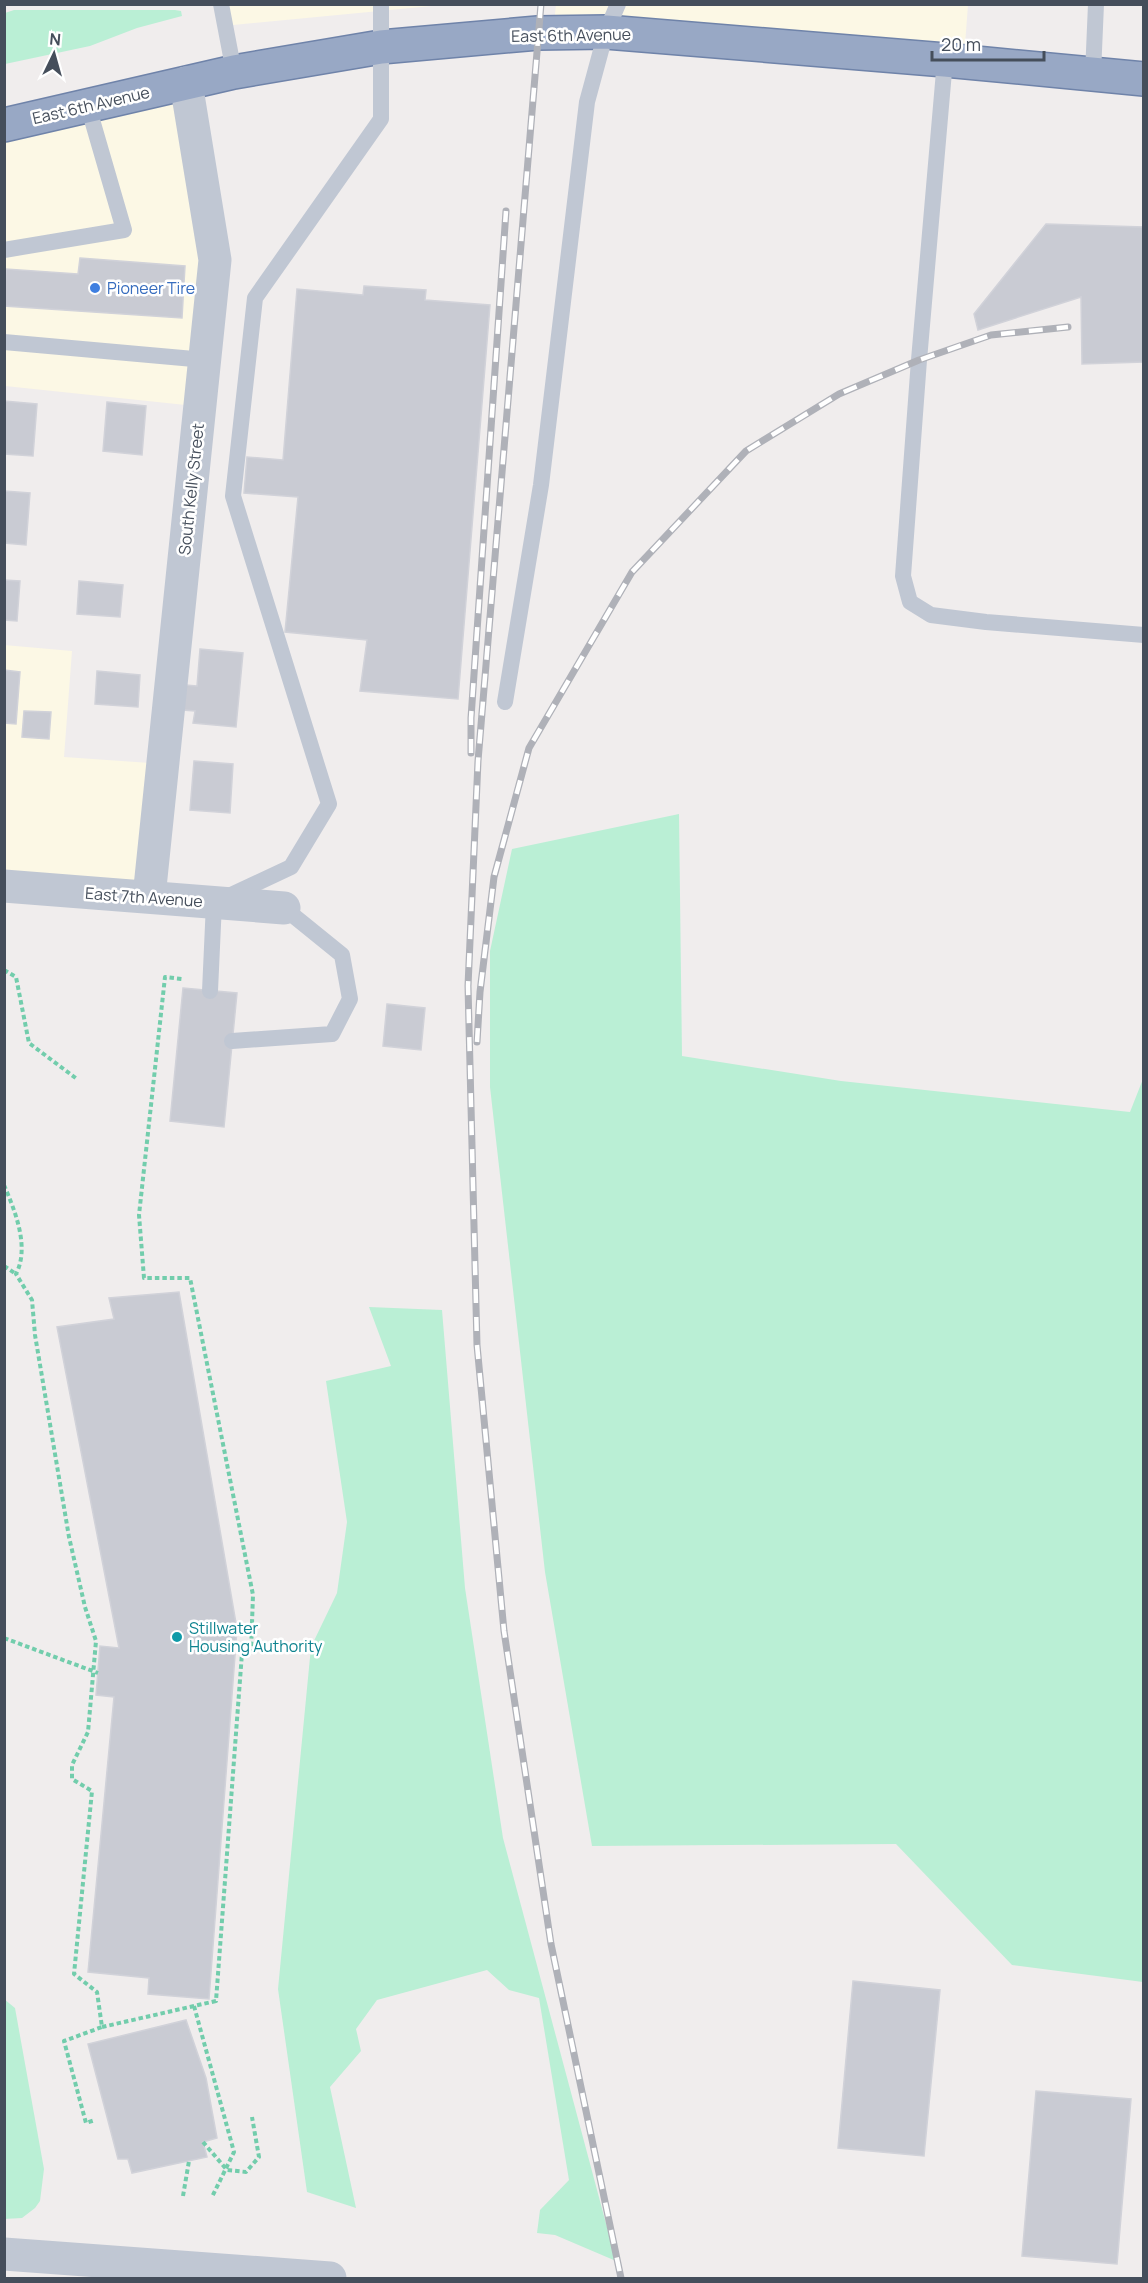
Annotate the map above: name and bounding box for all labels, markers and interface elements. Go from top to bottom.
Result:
street label: East 6th Avenue [511,23,631,47]
north arrow [24,24,84,84]
scale bar [932,24,1044,62]
text: N [49,28,62,51]
text: 20 m [941,32,981,56]
street label: East 6th Avenue [30,81,152,129]
place label: Pioneer Tire [107,277,195,299]
marker: Pioneer Tire [88,281,102,295]
street label: South Kelly Street [173,422,209,556]
street label: East 7th Avenue [84,882,204,912]
place label: Stillwater Housing Authority [189,1617,323,1657]
marker: Stillwater Housing Authority [170,1630,184,1644]

